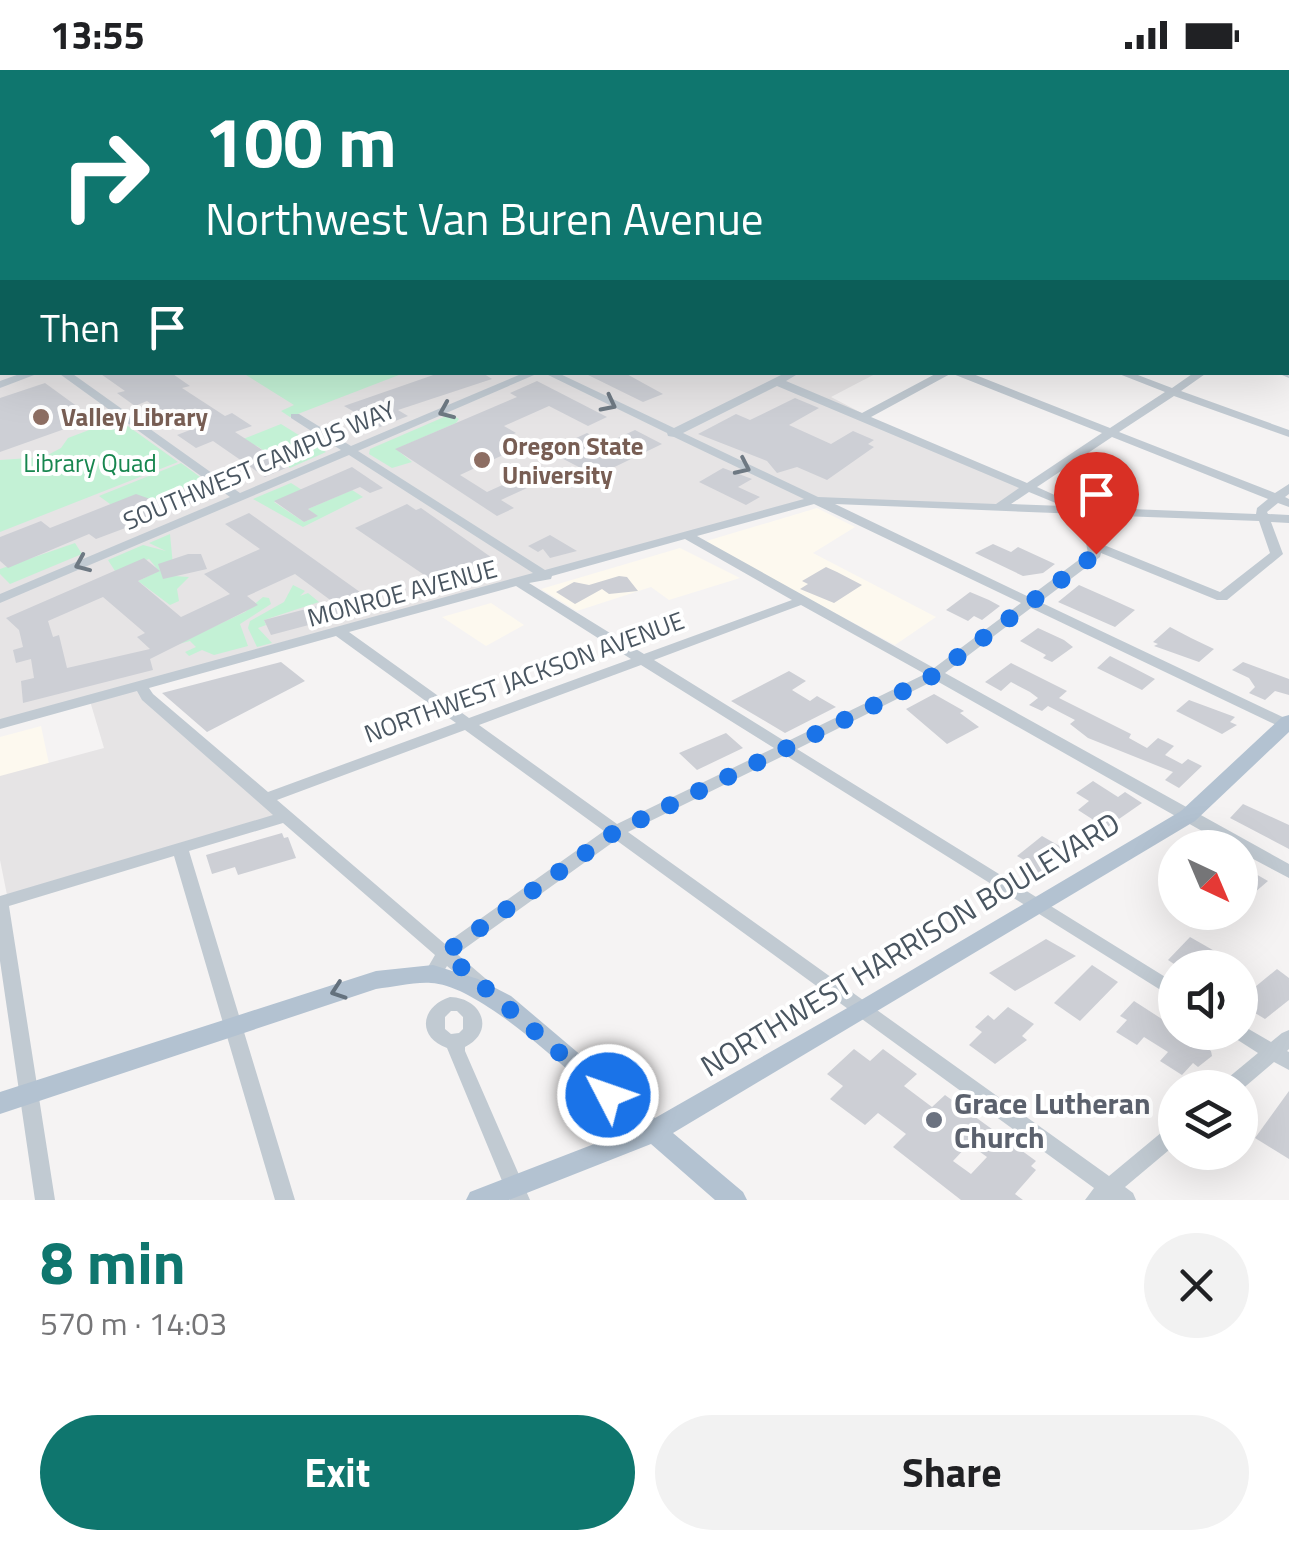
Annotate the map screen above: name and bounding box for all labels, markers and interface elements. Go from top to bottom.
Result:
text: 13:55 [50,6,145,64]
text: 100 m [205,88,397,194]
icon: right [40,110,170,240]
text: Northwest Van Buren Avenue [205,184,764,252]
text: Then [40,299,120,357]
icon: arrive [140,300,195,355]
street label: SOUTHWEST CAMPUS WAY [117,390,402,540]
one-way arrow [599,392,617,412]
place label: Valley Library [61,398,209,436]
one-way arrow [438,399,456,419]
marker: Valley Library [30,406,52,428]
place label: Oregon State University [502,427,644,494]
park label: Library Quad [23,444,157,482]
marker: Oregon State University [471,449,493,471]
pin [1054,452,1139,555]
one-way arrow [733,455,751,475]
icon: arrive [1069,467,1124,522]
street label: MONROE AVENUE [303,549,501,637]
one-way arrow [74,552,92,572]
street label: NORTHWEST JACKSON AVENUE [359,601,689,753]
street label: NORTHWEST HARRISON BOULEVARD [691,800,1129,1088]
north arrow [1158,830,1258,930]
map controls [1158,830,1258,1170]
button: sound [1158,950,1258,1050]
one-way arrow [330,979,347,1000]
position arrow [556,1043,660,1147]
button: layers [1158,1070,1258,1170]
place label: Grace Lutheran Church [954,1080,1151,1160]
marker: Grace Lutheran Church [923,1109,945,1131]
text: 8 min [40,1216,186,1307]
button: close [1144,1233,1249,1338]
text: 570 m · 14:03 [40,1299,227,1347]
button: Exit [40,1415,635,1530]
button: Share [655,1415,1249,1530]

